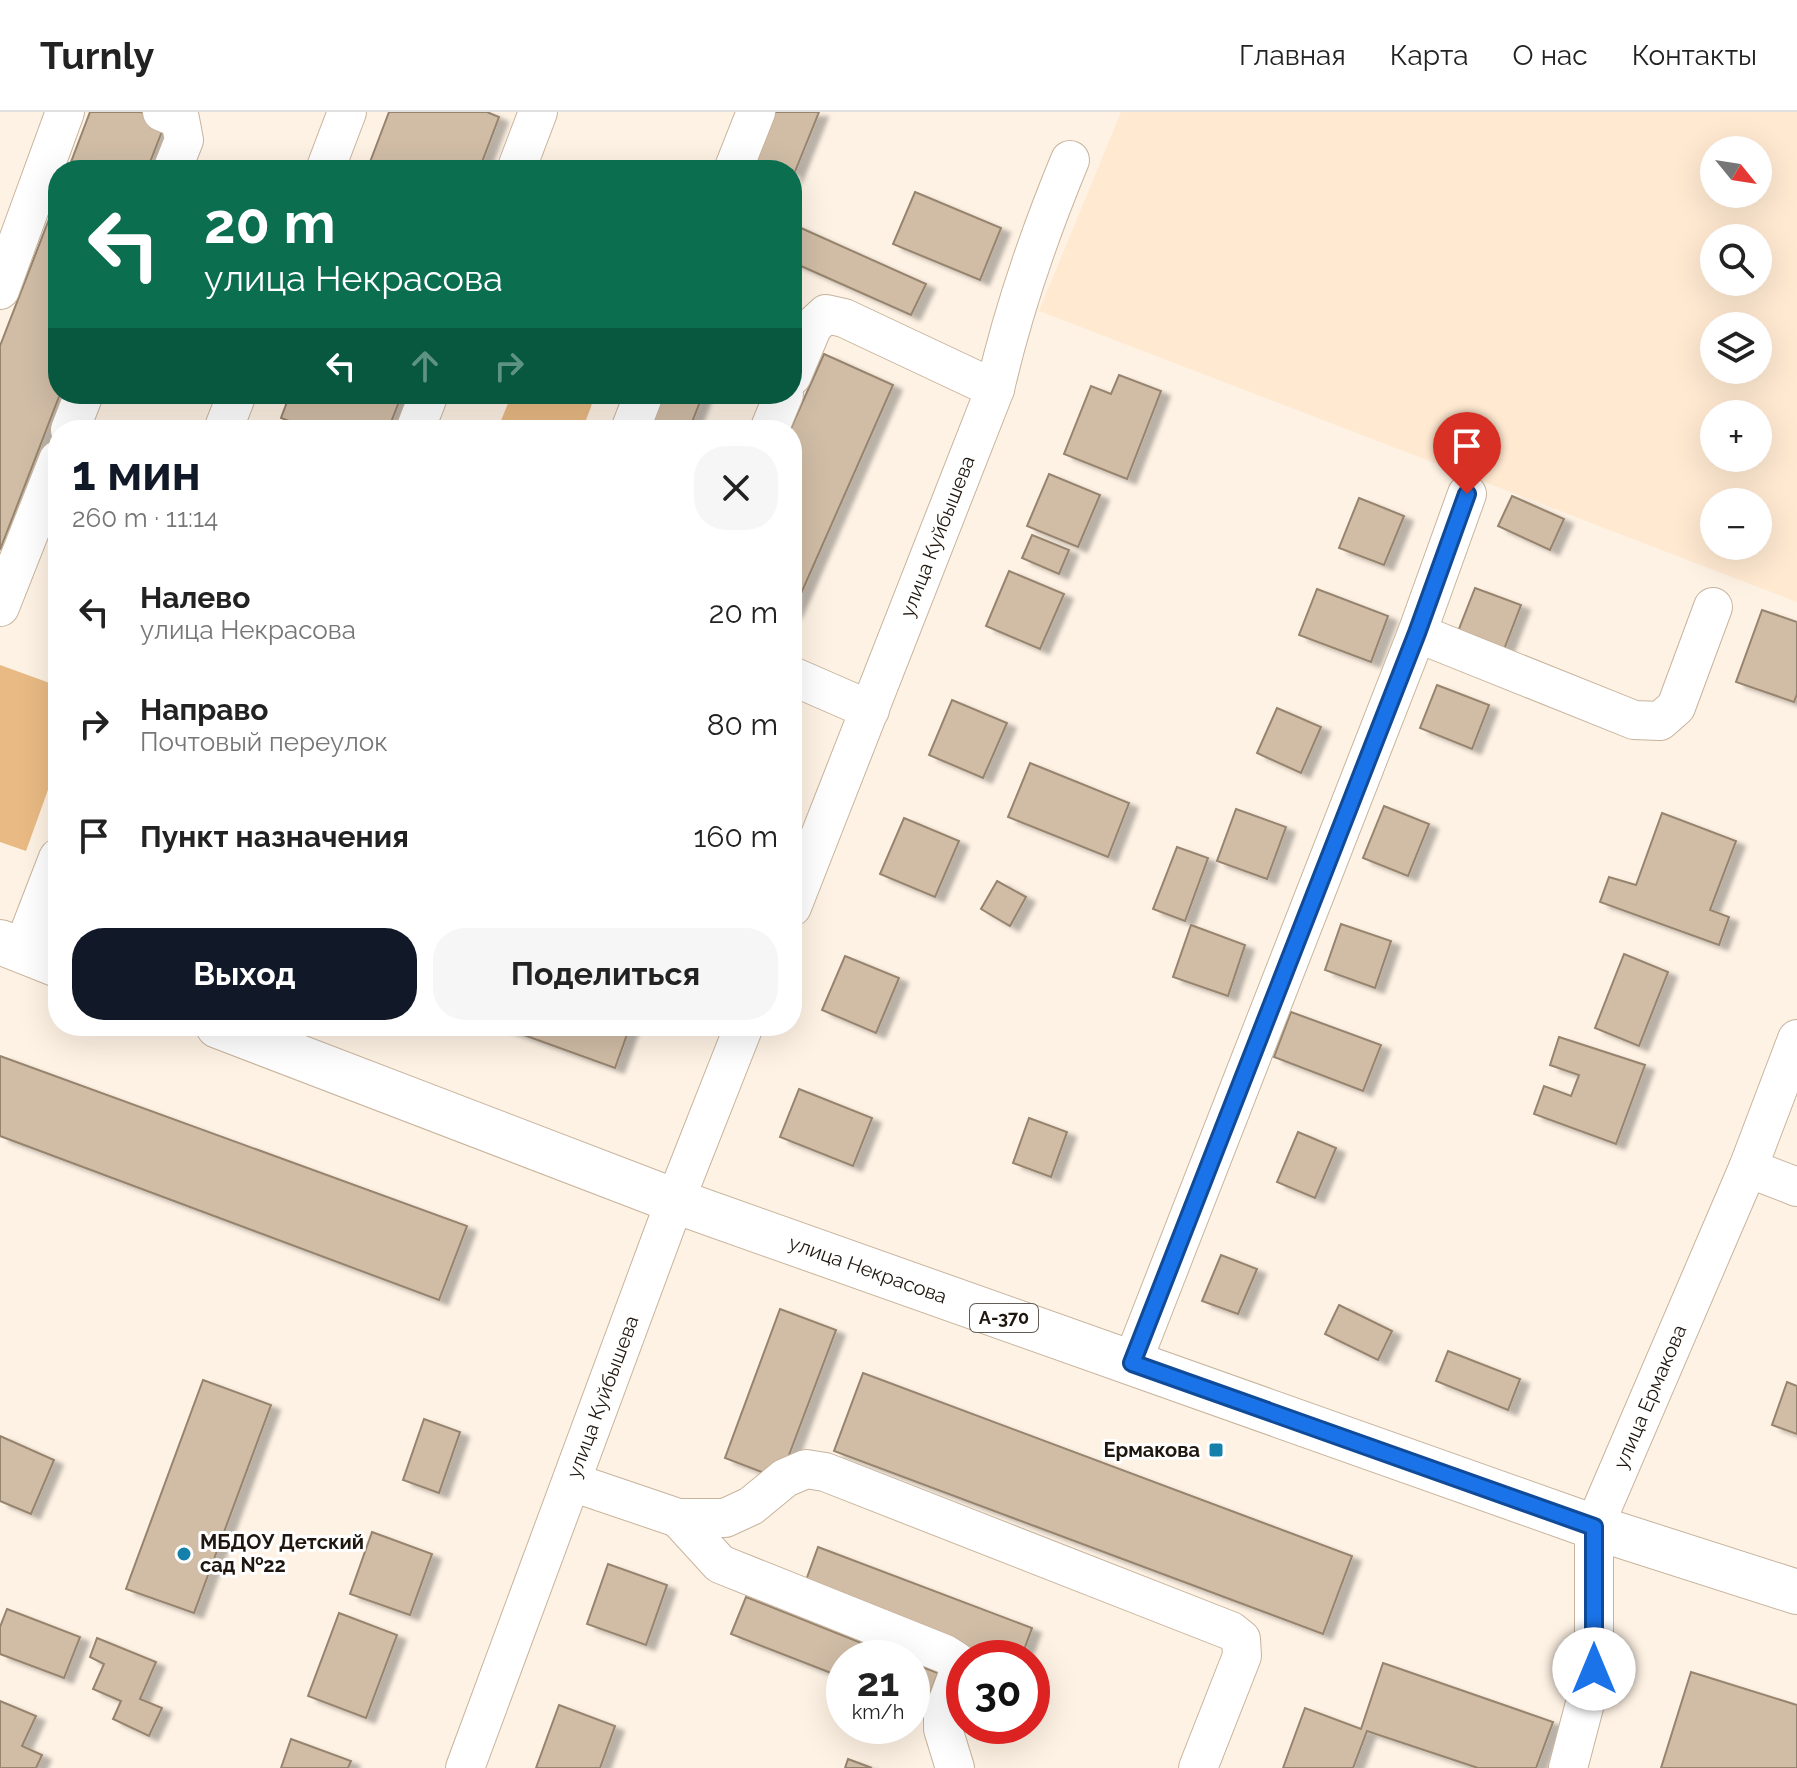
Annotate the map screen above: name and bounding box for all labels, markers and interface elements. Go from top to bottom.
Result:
text: Turnly [40,33,154,78]
text: Главная [1239,39,1346,72]
text: Карта [1390,39,1469,72]
text: О нас [1513,39,1588,72]
text: Контакты [1632,39,1757,72]
north arrow [1700,136,1772,208]
map controls [1700,136,1772,560]
text: 20 m [204,190,336,256]
icon: left [72,192,176,296]
button: search [1700,224,1772,296]
text: улица Некрасова [204,257,503,299]
button: layers [1700,312,1772,384]
icon: left [319,344,363,388]
icon: ahead [403,344,447,388]
icon: right [487,344,531,388]
button: + [1700,400,1772,472]
pin [1433,412,1501,494]
icon: arrive [1445,424,1489,468]
text: 1 мин [72,445,201,501]
button: close [694,446,778,530]
street label: улица Куйбышева [895,452,980,621]
button: − [1700,488,1772,560]
text: 260 m · 11:14 [72,503,218,533]
text: Налево [140,580,250,615]
icon: left [72,590,116,634]
text: 20 m [709,595,778,630]
text: улица Некрасова [140,615,356,645]
text: Направо [140,692,269,727]
icon: right [72,702,116,746]
text: 80 m [707,707,778,742]
text: Почтовый переулок [140,727,388,757]
icon: arrive [72,814,116,858]
text: Пункт назначения [140,819,409,854]
text: 160 m [693,819,778,854]
button: Выход [72,928,417,1020]
button: Поделиться [433,928,778,1020]
street label: улица Некрасова [786,1230,950,1308]
road number: А-370 [970,1304,1038,1332]
street label: улица Куйбышева [562,1312,644,1481]
street label: улица Ермакова [1608,1321,1691,1473]
place label: Ермакова [1103,1438,1200,1462]
marker: Ермакова [1207,1441,1225,1459]
place label: МБДОУ Детский сад №22 [200,1530,364,1577]
marker: МБДОУ Детский сад №22 [175,1545,193,1563]
position arrow [1552,1627,1636,1711]
speed limit sign: 30 [946,1640,1050,1744]
text: 21 [857,1658,899,1705]
text: km/h [852,1700,904,1724]

